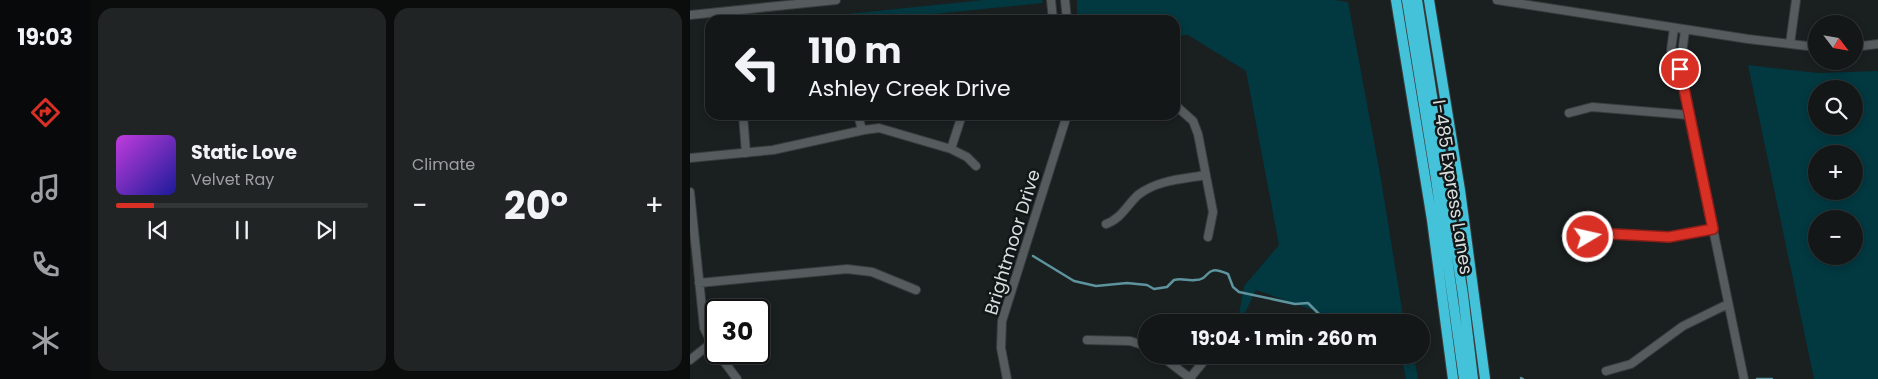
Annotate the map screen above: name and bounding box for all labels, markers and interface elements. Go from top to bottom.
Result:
north arrow [1808,15,1862,70]
map controls [1808,15,1863,265]
text: 19:03 [17,22,73,53]
text: 110 m [808,26,902,75]
icon: left [725,35,790,100]
pin [1659,48,1701,90]
icon: arrive [1666,55,1694,83]
text: Ashley Creek Drive [808,73,1011,104]
button: search [1808,80,1863,135]
icon: directions [28,95,63,130]
street label: I-485 Express Lanes [1427,98,1479,276]
text: Static Love [191,139,297,166]
button: + [1808,145,1863,200]
text: Climate [412,153,475,176]
street label: Brightmoor Drive [978,166,1046,318]
text: Velvet Ray [191,168,274,191]
icon: music [28,171,63,206]
text: 20° [504,179,568,232]
text: − [412,186,427,225]
text: + [645,186,664,225]
position arrow [1561,210,1613,262]
button: − [1808,210,1863,265]
icon: previous [144,216,172,244]
icon: pause [228,216,256,244]
icon: next [312,216,340,244]
icon: phone [28,247,63,282]
speed limit sign: 30 [705,299,770,364]
icon: climate [28,323,63,358]
text: 19:04 · 1 min · 260 m [1191,325,1377,352]

